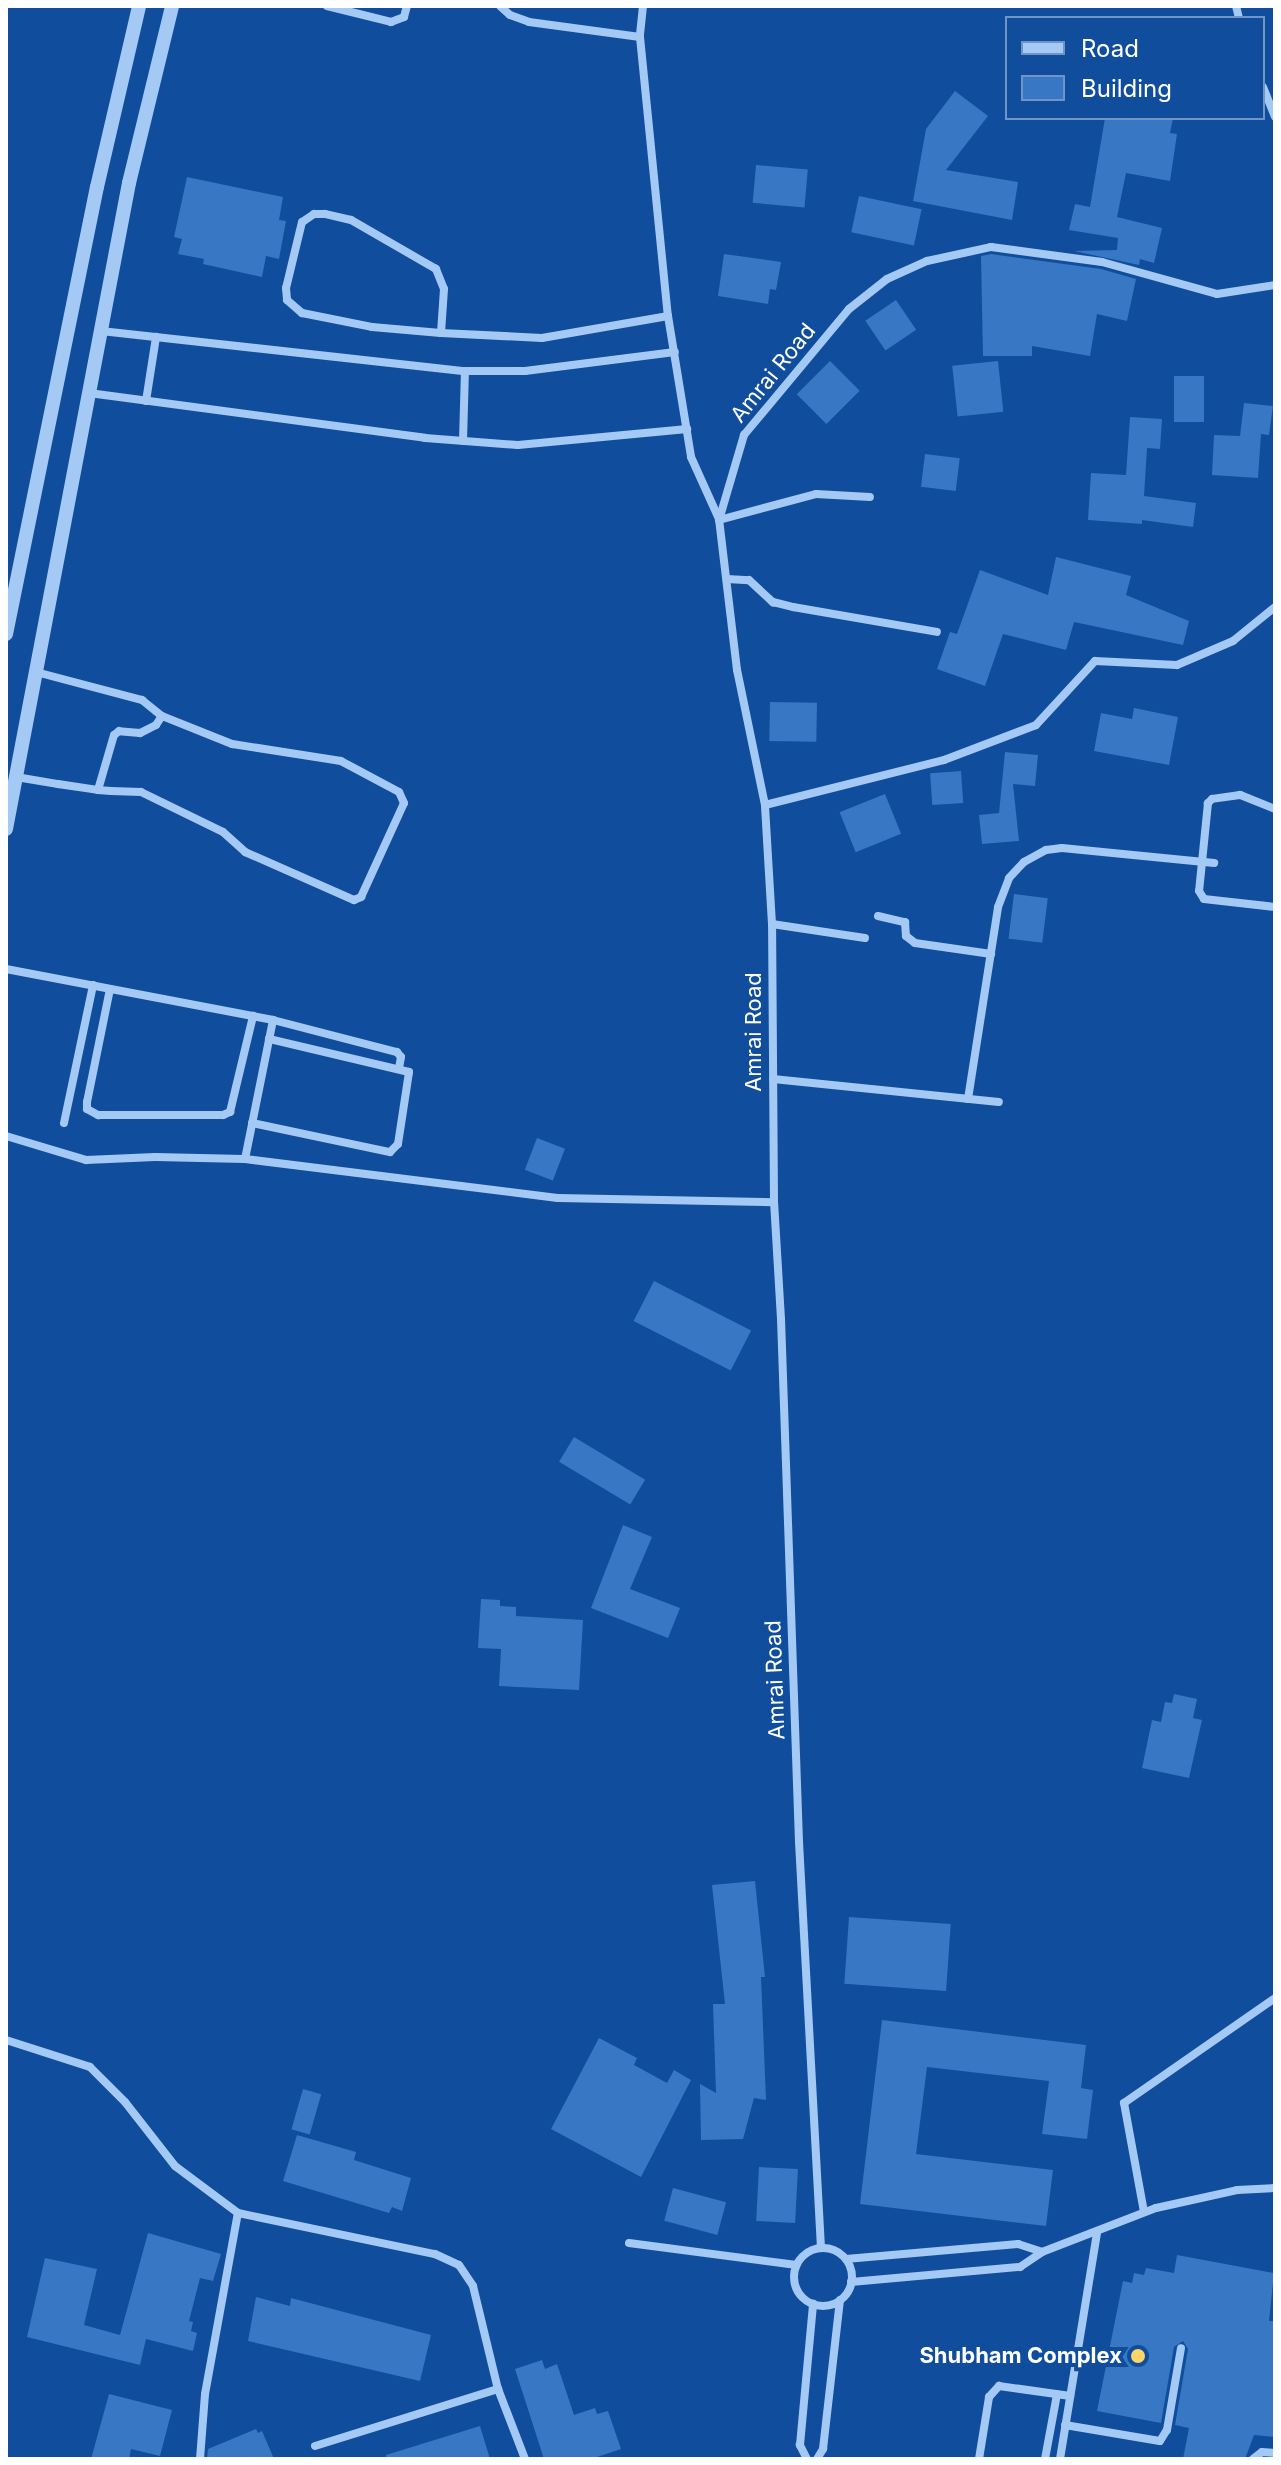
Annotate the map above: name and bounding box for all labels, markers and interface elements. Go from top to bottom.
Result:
legend [1005,16,1265,120]
text: Road [1081,34,1139,63]
text: Building [1081,74,1172,103]
street label: Amrai Road [725,318,821,428]
street label: Amrai Road [741,972,767,1092]
street label: Amrai Road [760,1620,790,1740]
place label: Shubham Complex [919,2343,1122,2369]
marker: Shubham Complex [1129,2347,1147,2365]

